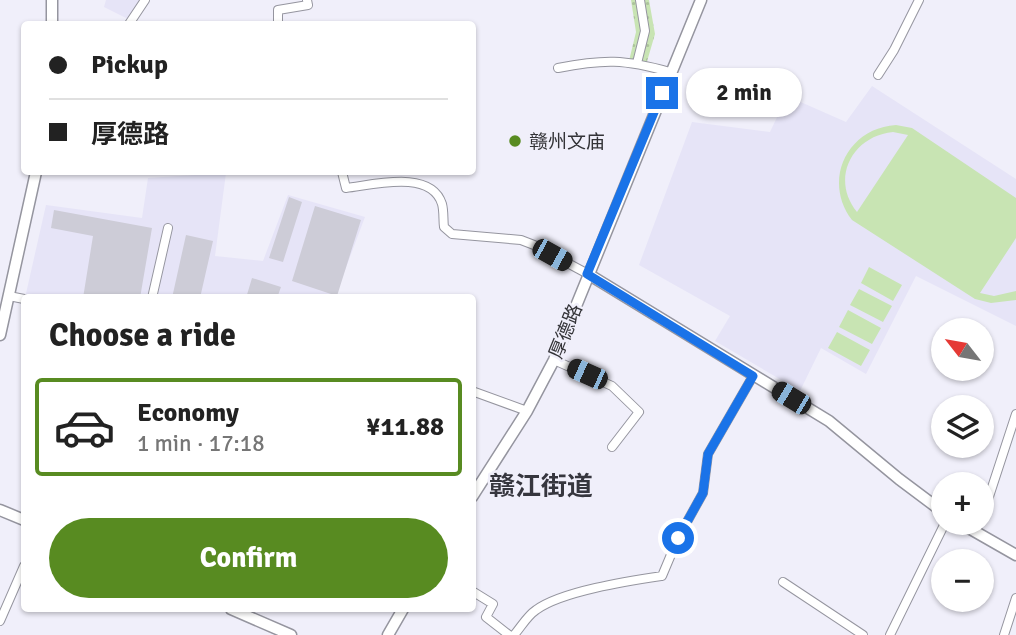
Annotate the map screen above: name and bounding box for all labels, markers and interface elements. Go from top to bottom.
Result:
text: Pickup [91,49,168,81]
callout: 2 min [686,68,802,118]
route end [646,77,678,109]
text: 2 min [716,78,772,107]
text: 厚德路 [91,119,169,151]
place label: 赣州文庙 [529,130,605,154]
marker: 赣州文庙 [507,133,523,149]
car [529,236,576,274]
street label: 厚德路 [544,300,588,362]
text: Choose a ride [49,316,236,355]
north arrow [931,318,994,382]
map controls [931,318,994,612]
car [564,356,611,392]
car [768,378,815,418]
button: layers [931,395,994,458]
icon: car [53,396,116,459]
text: Economy [137,397,239,429]
text: ¥11.88 [366,411,444,443]
text: 1 min · 17:18 [137,429,265,458]
district label: 赣江街道 [489,471,593,503]
button: + [931,472,994,535]
button: Confirm [49,518,448,598]
route start [662,522,694,554]
button: − [931,549,994,612]

